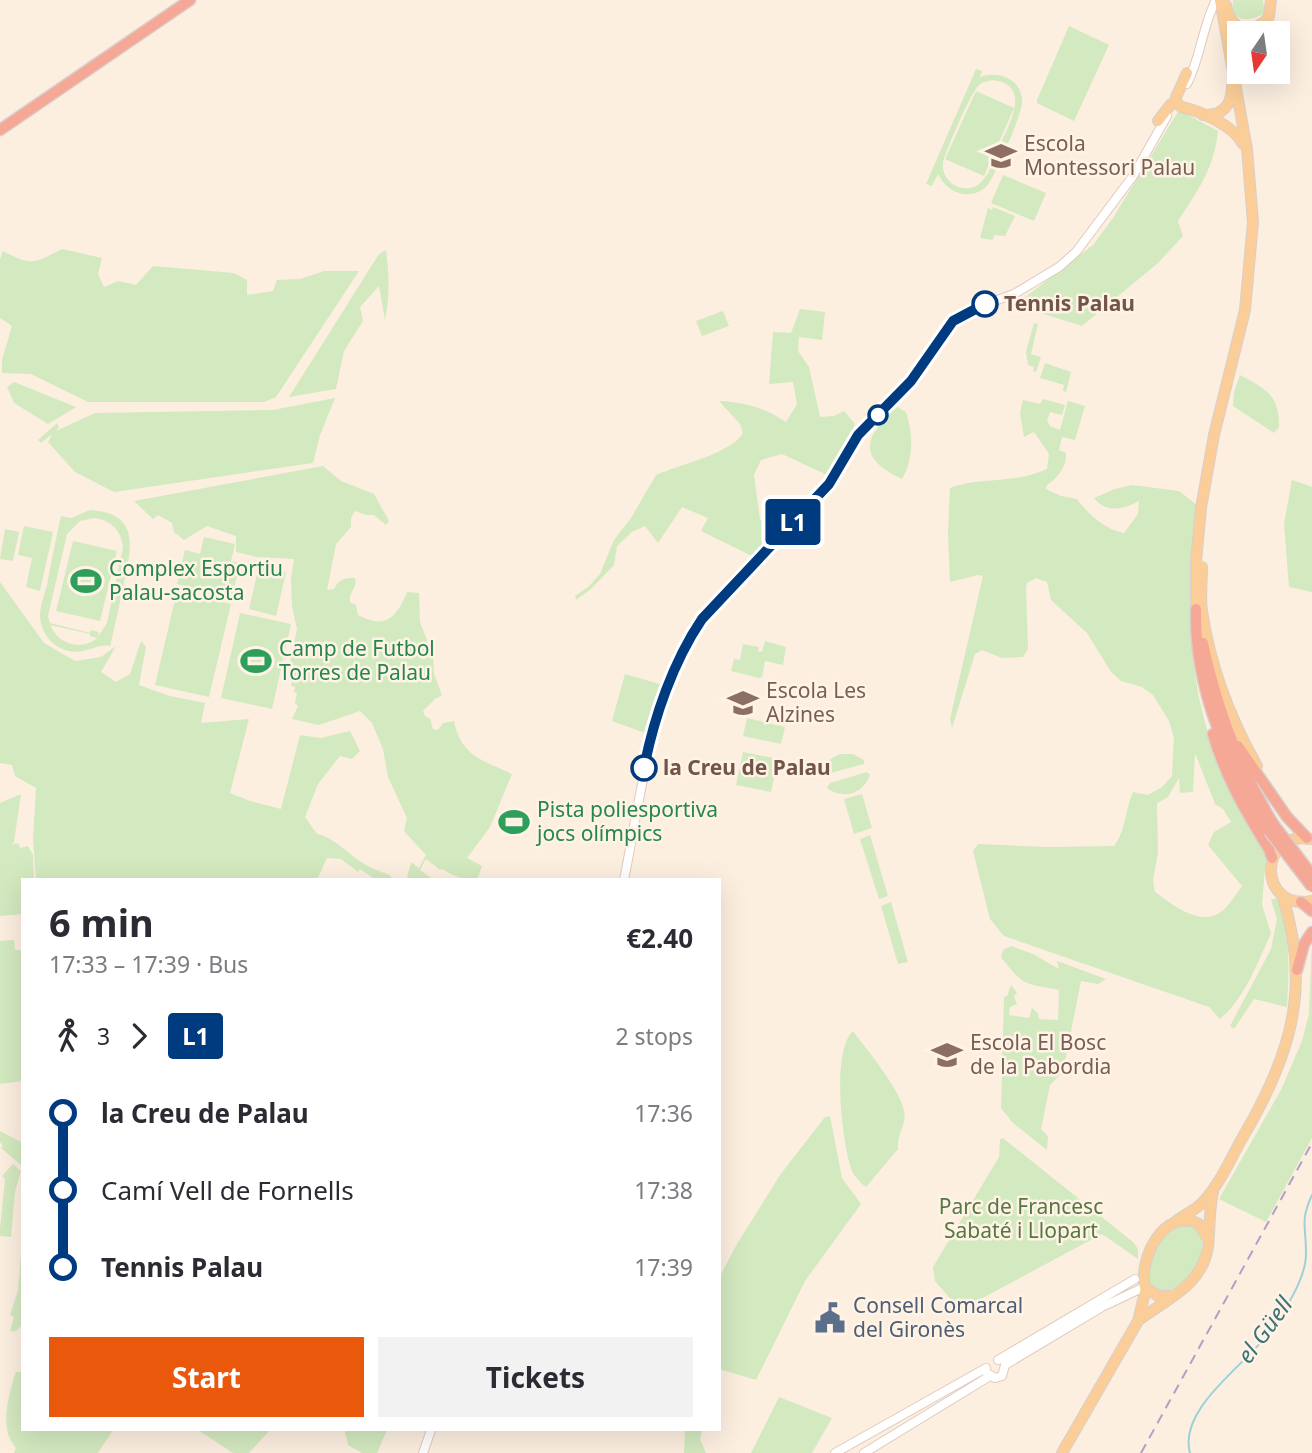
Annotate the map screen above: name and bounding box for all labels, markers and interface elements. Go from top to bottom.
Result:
north arrow [1227,21,1290,84]
map controls [1227,21,1290,84]
place label: Escola Montessori Palau [1024,129,1195,181]
school or university icon: Escola Montessori Palau [984,139,1018,173]
place label: Tennis Palau [1004,289,1135,317]
marker: Tennis Palau [972,291,998,317]
unlabelled marker [868,405,888,425]
line badge: L1 [762,499,824,545]
text: L1 [779,505,807,538]
place label: Complex Esportiu Palau-sacosta [109,554,283,606]
sports icon: Complex Esportiu Palau-sacosta [69,564,103,598]
place label: Camp de Futbol Torres de Palau [279,634,435,686]
sports icon: Camp de Futbol Torres de Palau [239,644,273,678]
place label: Escola Les Alzines [766,676,866,728]
school or university icon: Escola Les Alzines [726,686,760,720]
place label: la Creu de Palau [663,753,831,781]
marker: la Creu de Palau [631,755,657,781]
place label: Pista poliesportiva jocs olímpics [535,795,718,847]
sports icon: Pista poliesportiva jocs olímpics [497,805,531,839]
text: 6 min [49,896,154,948]
text: €2.40 [626,920,693,956]
text: 17:33 – 17:39 · Bus [49,948,248,980]
icon: walk [49,1017,87,1055]
icon: forward [120,1017,158,1055]
text: L1 [182,1019,209,1052]
text: 3 [97,1020,110,1052]
text: 2 stops [615,1020,693,1052]
place label: Escola El Bosc de la Pabordia [970,1028,1111,1080]
school or university icon: Escola El Bosc de la Pabordia [930,1038,964,1072]
text: la Creu de Palau [101,1095,309,1131]
text: 17:36 [634,1097,693,1129]
text: Camí Vell de Fornells [101,1172,354,1208]
text: 17:38 [634,1174,693,1206]
park label: Parc de Francesc Sabaté i Llopart [939,1192,1103,1244]
text: Tennis Palau [101,1249,263,1285]
text: 17:39 [634,1251,693,1283]
water label: el Güell [1229,1289,1300,1369]
place label: Consell Comarcal del Gironès [853,1291,1023,1343]
public building icon: Consell Comarcal del Gironès [813,1301,847,1335]
button: Start [49,1337,364,1417]
button: Tickets [378,1337,693,1417]

